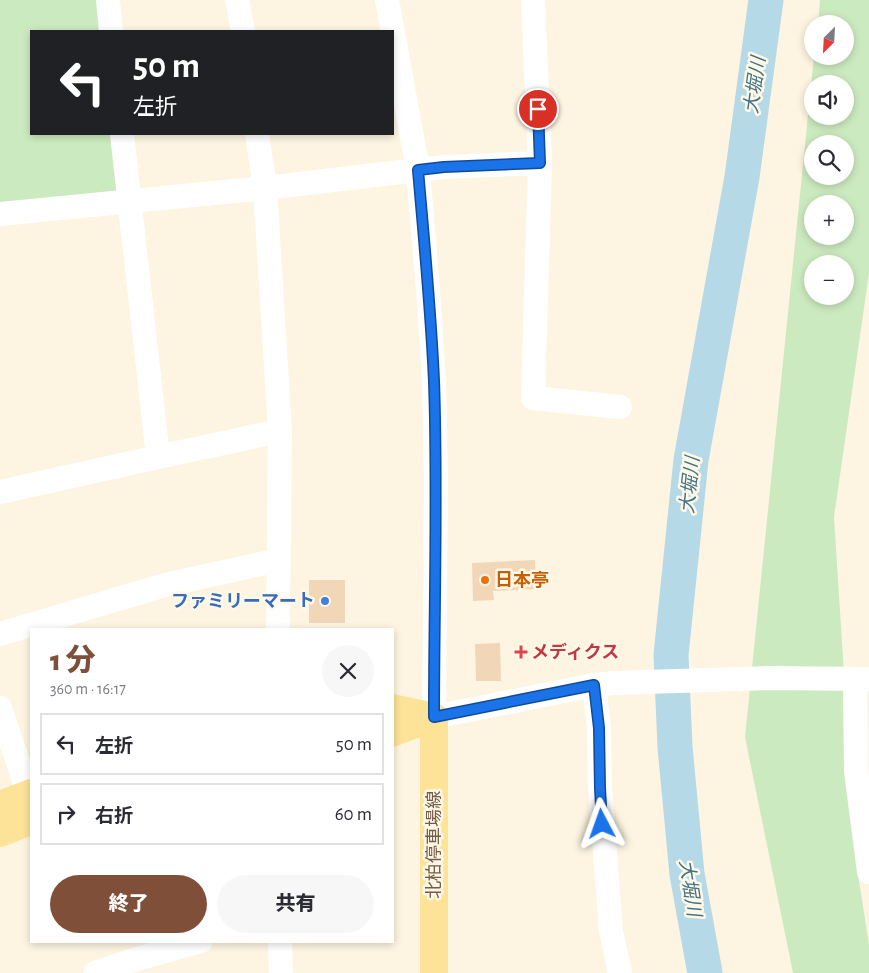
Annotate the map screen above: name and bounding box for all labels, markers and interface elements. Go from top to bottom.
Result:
north arrow [804,15,854,65]
map controls [804,15,854,305]
text: 50 m [133,49,200,84]
icon: left [50,50,115,115]
water label: 大堀川 [741,54,769,115]
button: sound [804,75,854,125]
pin [517,88,559,130]
icon: arrive [524,95,552,123]
text: 左折 [133,96,177,118]
button: search [804,135,854,185]
button: + [804,195,854,245]
button: − [804,255,854,305]
water label: 大堀川 [677,454,703,515]
place label: 日本亭 [495,571,549,590]
marker: 日本亭 [479,574,491,586]
place label: ファミリーマート [171,592,315,611]
marker: ファミリーマート [319,595,331,607]
place label: メディクス [531,642,619,662]
button: close [322,645,374,697]
text: 1 分 [50,646,95,676]
marker: メディクス [515,646,527,658]
text: 360 m · 16:17 [50,681,126,697]
icon: left [52,730,80,758]
text: 50 m [336,735,372,754]
text: 左折 [95,737,133,756]
street label: 北柏停車場線 [424,791,444,899]
position arrow [575,797,627,849]
icon: right [52,800,80,828]
text: 60 m [335,805,372,824]
text: 右折 [95,807,133,826]
water label: 大堀川 [676,858,705,920]
button: 終了 [50,875,207,933]
button: 共有 [217,875,374,933]

